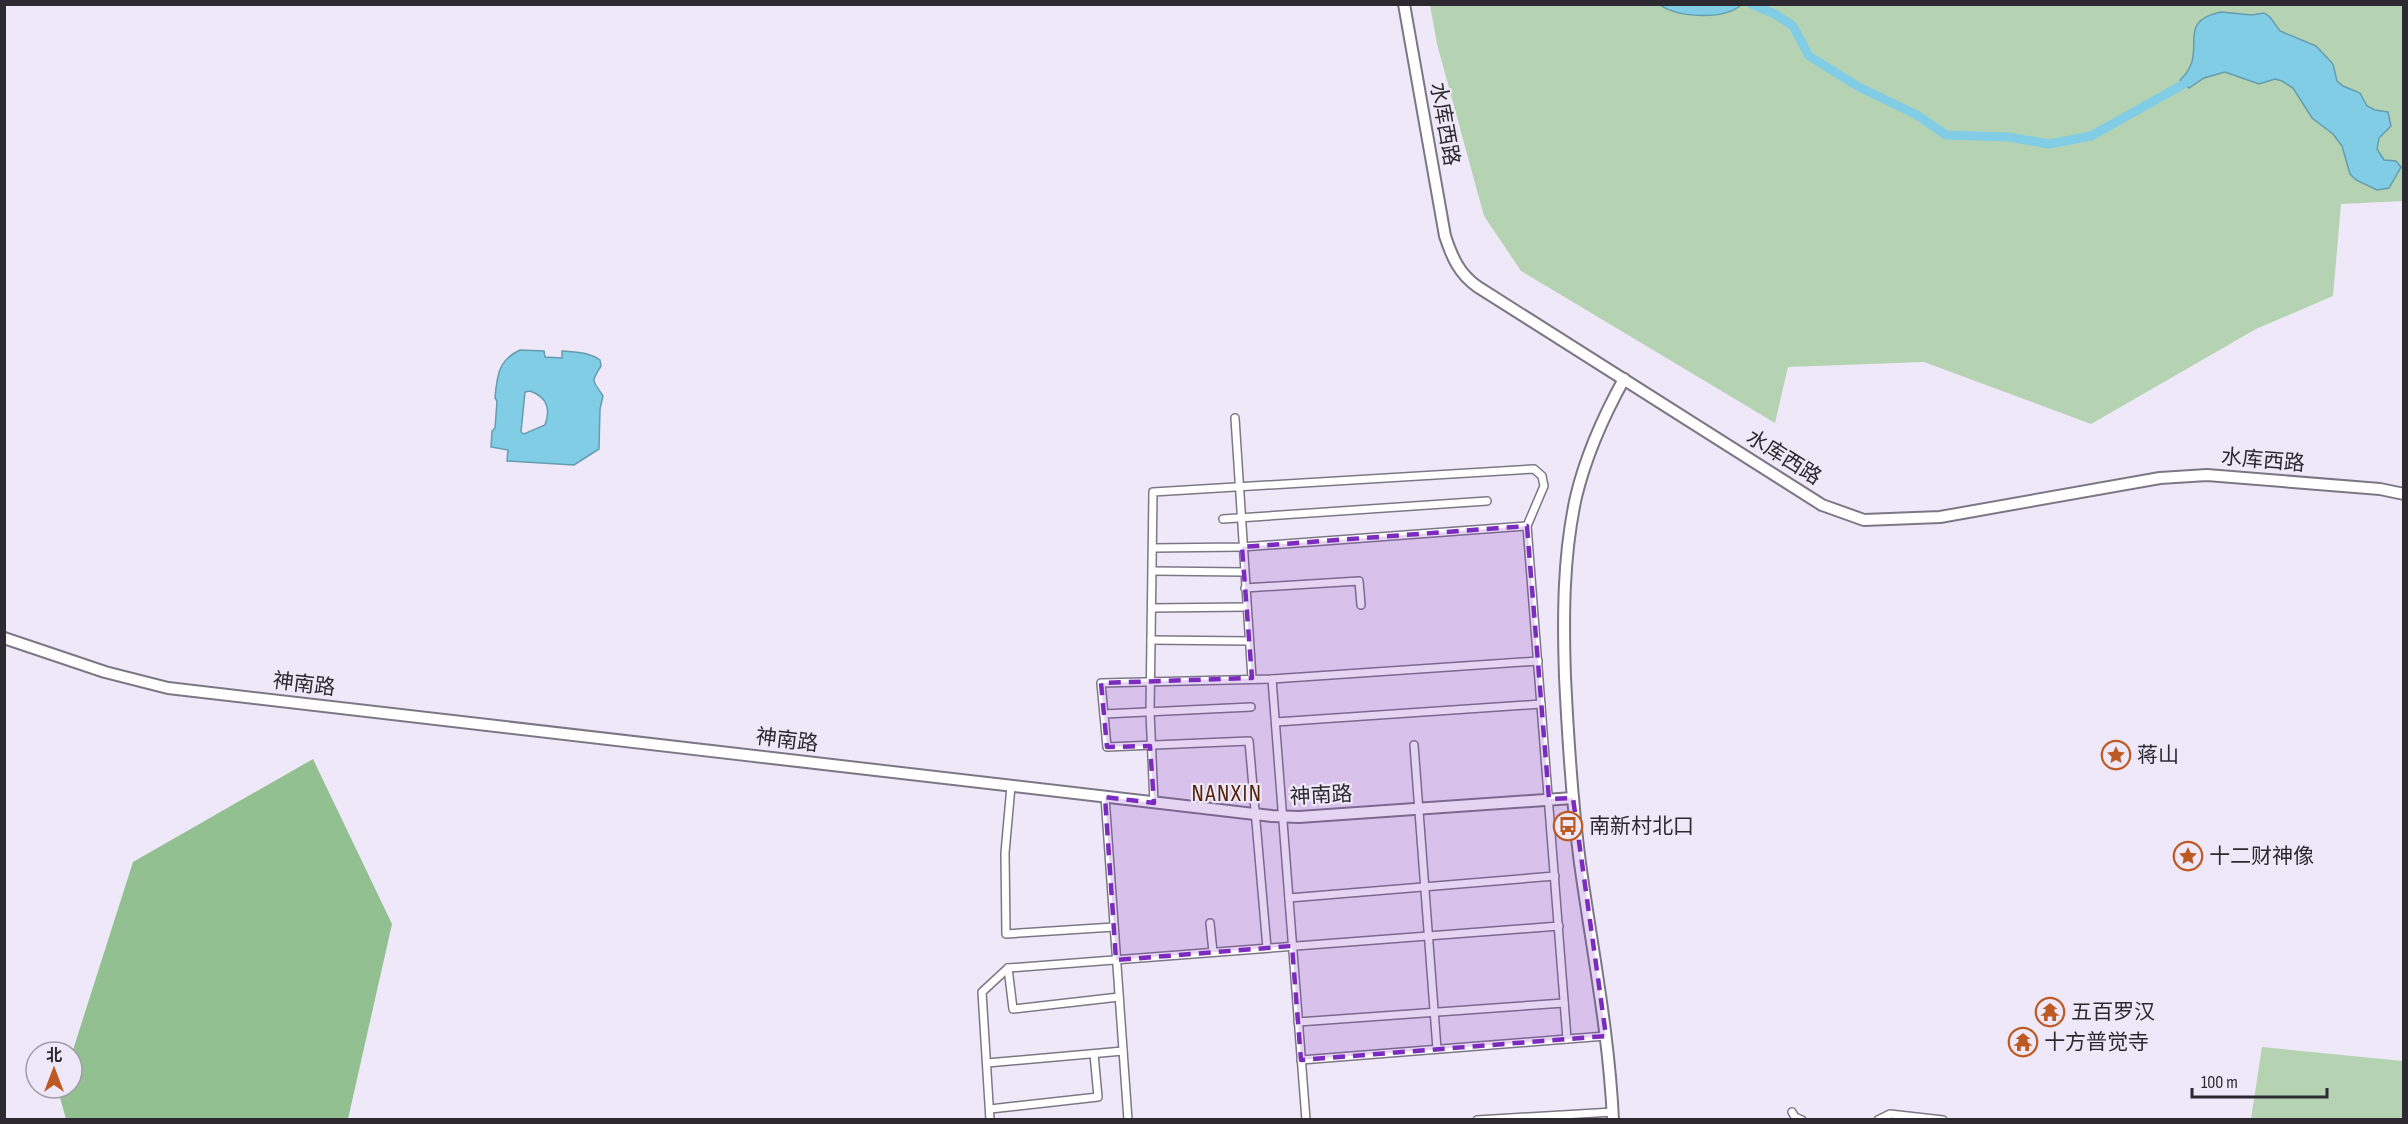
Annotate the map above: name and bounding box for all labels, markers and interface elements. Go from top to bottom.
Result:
street label: 水库西路 [1425,81,1464,168]
street label: 水库西路 [1741,425,1826,490]
street label: 水库西路 [2220,444,2306,477]
street label: 神南路 [271,668,337,701]
street label: 神南路 [754,724,820,757]
place icon: 蒋山 [2100,739,2132,771]
place label: 蒋山 [2137,743,2179,768]
district label: NANXIN [1192,779,1262,808]
street label: 神南路 [1289,781,1353,810]
bus stop icon: 南新村北口 [1552,810,1584,842]
place label: 南新村北口 [1589,814,1694,839]
place icon: 十二财神像 [2172,840,2204,872]
place label: 十二财神像 [2209,844,2314,869]
temple icon: 五百罗汉 [2034,996,2066,1028]
place label: 五百罗汉 [2071,1000,2155,1025]
temple icon: 十方普觉寺 [2007,1026,2039,1058]
place label: 十方普觉寺 [2044,1030,2149,1055]
north arrow [24,1040,84,1100]
text: 北 [46,1047,62,1066]
scale bar [2192,1061,2327,1099]
text: 100 m [2201,1072,2238,1093]

